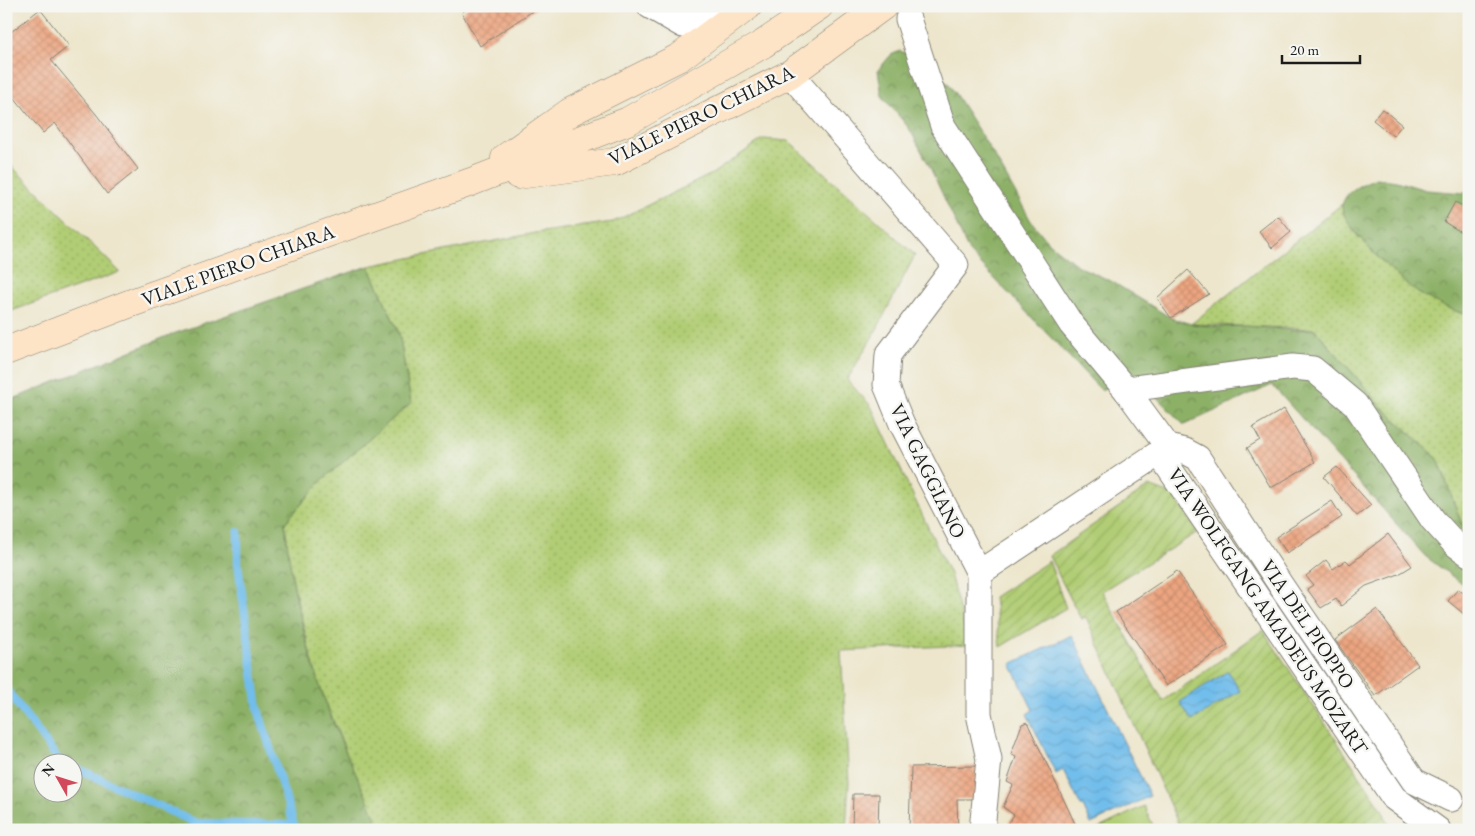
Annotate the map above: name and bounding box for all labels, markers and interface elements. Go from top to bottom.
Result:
scale bar [1282,32,1360,64]
text: 20 m [1290,40,1319,59]
street label: VIALE PIERO CHIARA [604,59,798,171]
street label: VIALE PIERO CHIARA [138,218,338,312]
street label: VIA GAGGIANO [884,399,972,543]
street label: VIA WOLFGANG AMADEUS MOZART [1162,463,1374,760]
street label: VIA DEL PIOPPO [1255,554,1361,694]
north arrow [32,754,82,804]
text: N [37,759,59,780]

